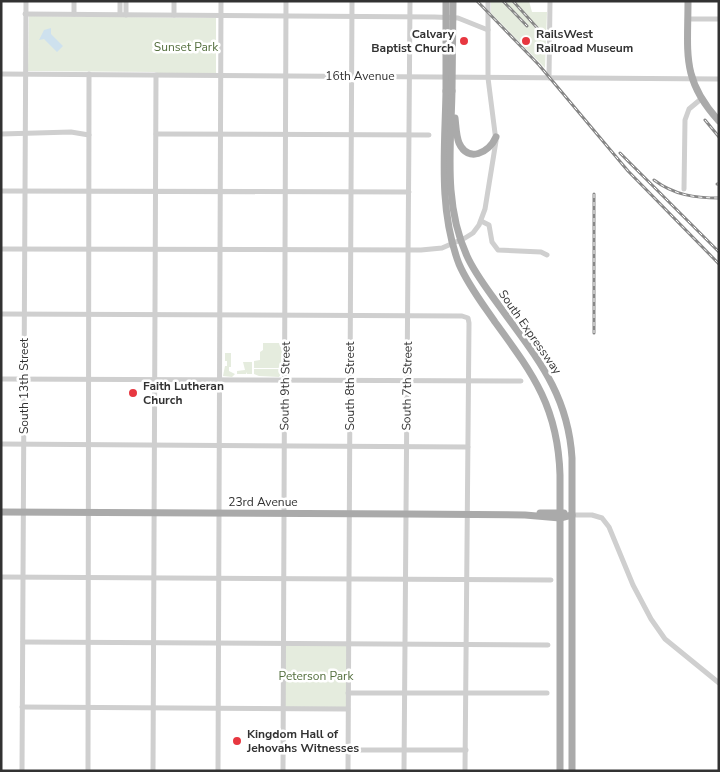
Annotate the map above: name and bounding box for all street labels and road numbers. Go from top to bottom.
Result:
street label: 16th Avenue [325,68,395,84]
street label: South Expressway [495,287,566,378]
street label: South 13th Street [16,337,32,434]
street label: South 9th Street [276,341,294,431]
street label: South 8th Street [342,341,358,430]
street label: South 7th Street [398,341,416,431]
street label: 23rd Avenue [228,494,298,510]

